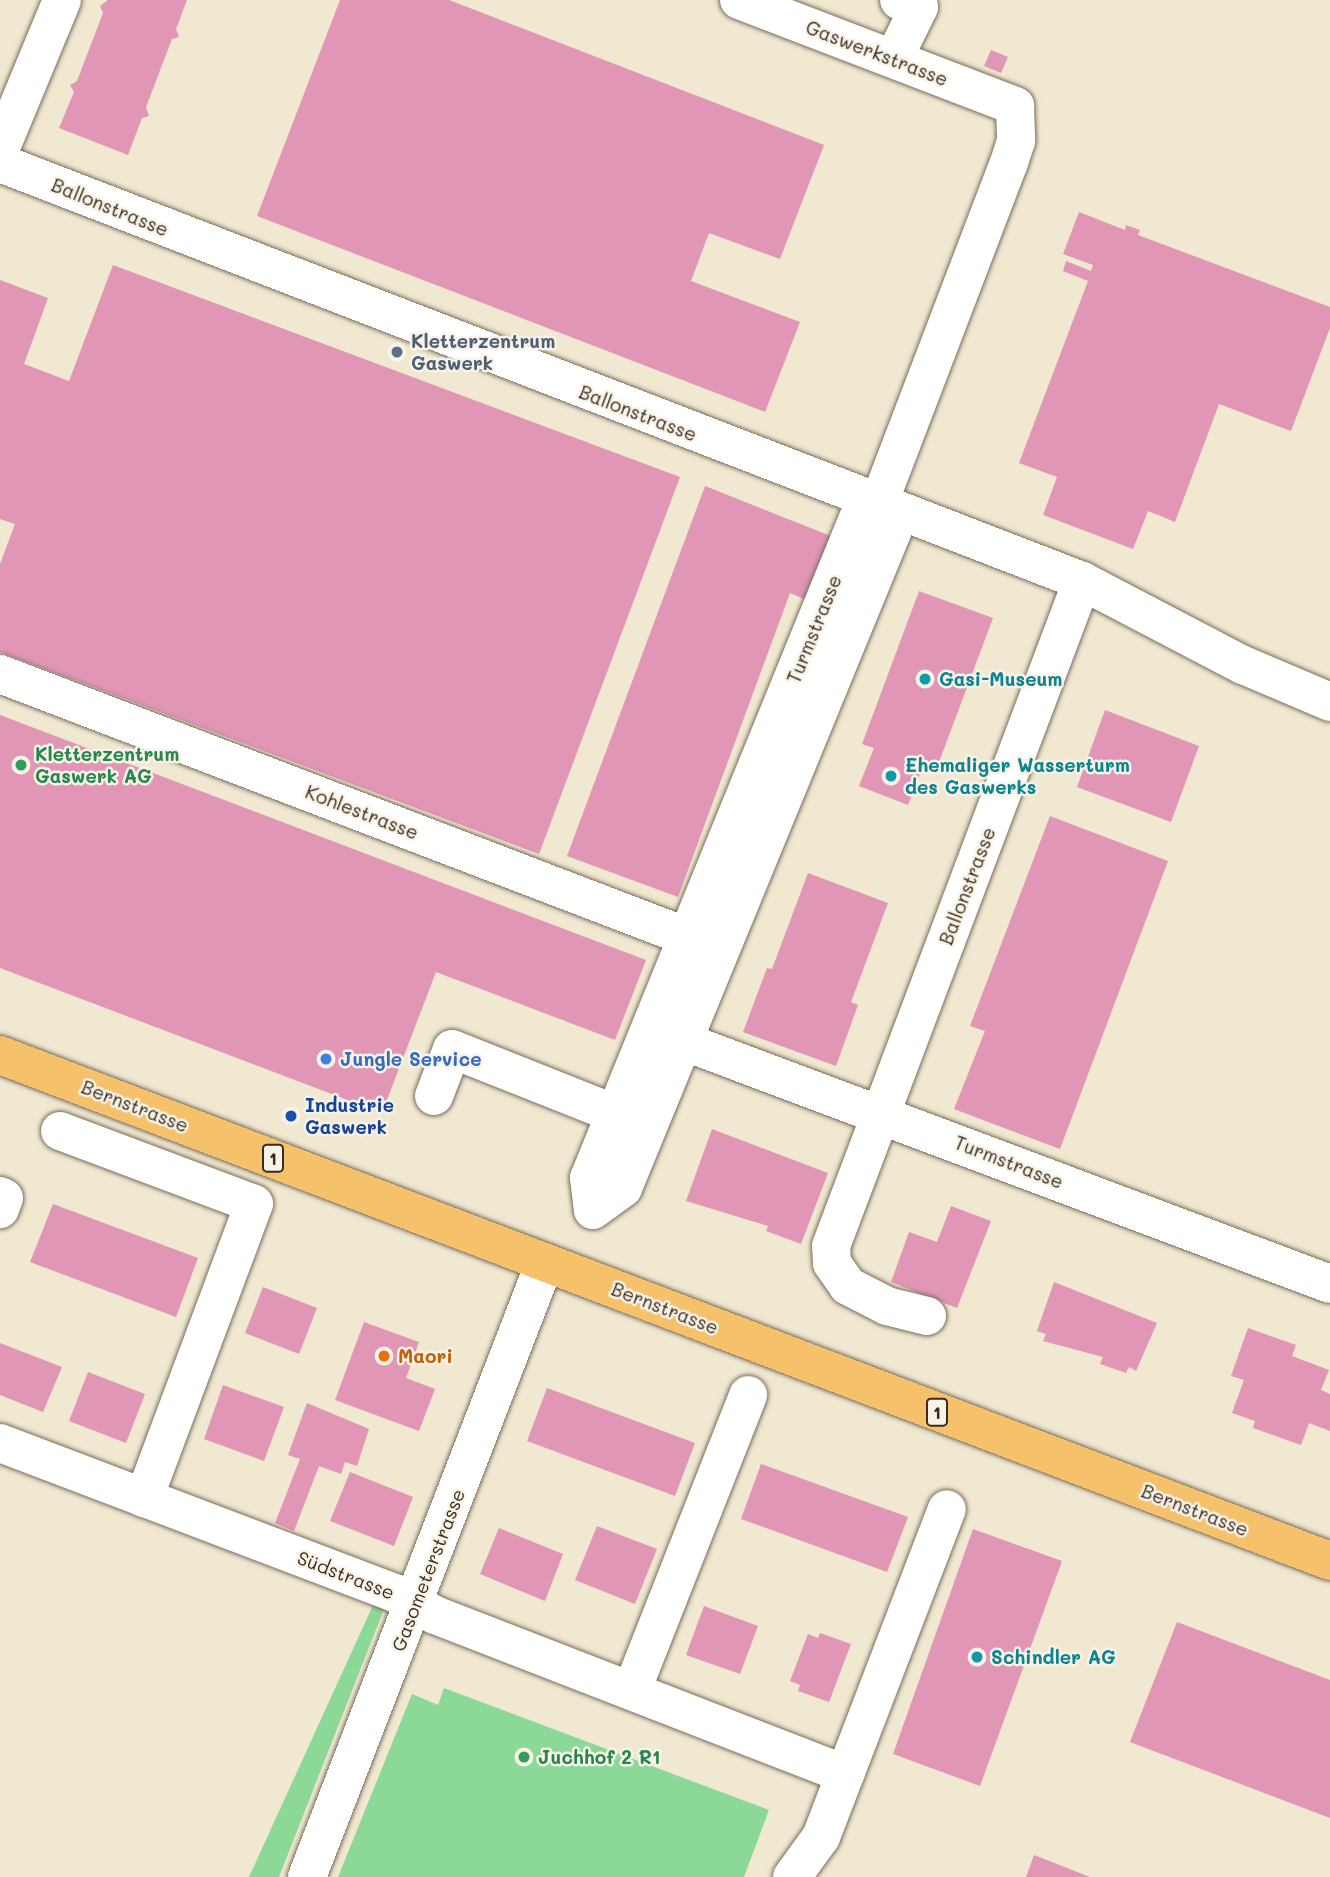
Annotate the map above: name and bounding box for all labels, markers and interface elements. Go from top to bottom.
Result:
street label: Gaswerkstrasse [803,15,951,91]
street label: Ballonstrasse [48,173,172,241]
place label: Kletterzentrum Gaswerk [411,330,555,374]
marker: Kletterzentrum Gaswerk [389,344,405,360]
street label: Ballonstrasse [576,380,700,446]
street label: Turmstrasse [782,571,846,687]
place label: Gasi-Museum [939,668,1062,690]
marker: Gasi-Museum [917,671,933,687]
place label: Kletterzentrum Gaswerk AG [35,743,179,787]
place label: Ehemaliger Wasserturm des Gaswerks [905,754,1130,798]
marker: Kletterzentrum Gaswerk AG [13,757,29,773]
marker: Ehemaliger Wasserturm des Gaswerks [883,768,899,784]
street label: Kohlestrasse [302,780,422,844]
street label: Ballonstrasse [934,824,1000,948]
place label: Jungle Service [340,1048,481,1070]
marker: Jungle Service [318,1051,334,1067]
street label: Bernstrasse [78,1075,192,1137]
place label: Industrie Gaswerk [305,1094,394,1138]
marker: Industrie Gaswerk [283,1108,299,1124]
street label: Turmstrasse [951,1131,1067,1193]
road number: 1 [261,1143,285,1172]
street label: Bernstrasse [608,1277,722,1339]
place label: Maori [398,1345,453,1367]
marker: Maori [376,1348,392,1364]
road number: 1 [925,1398,949,1427]
street label: Bernstrasse [1138,1479,1252,1541]
street label: Gasometerstrasse [387,1486,469,1654]
street label: Südstrasse [294,1546,398,1604]
place label: Schindler AG [991,1646,1116,1668]
marker: Schindler AG [969,1649,985,1665]
place label: Juchhof 2 R1 [538,1746,660,1768]
marker: Juchhof 2 R1 [516,1749,532,1765]

